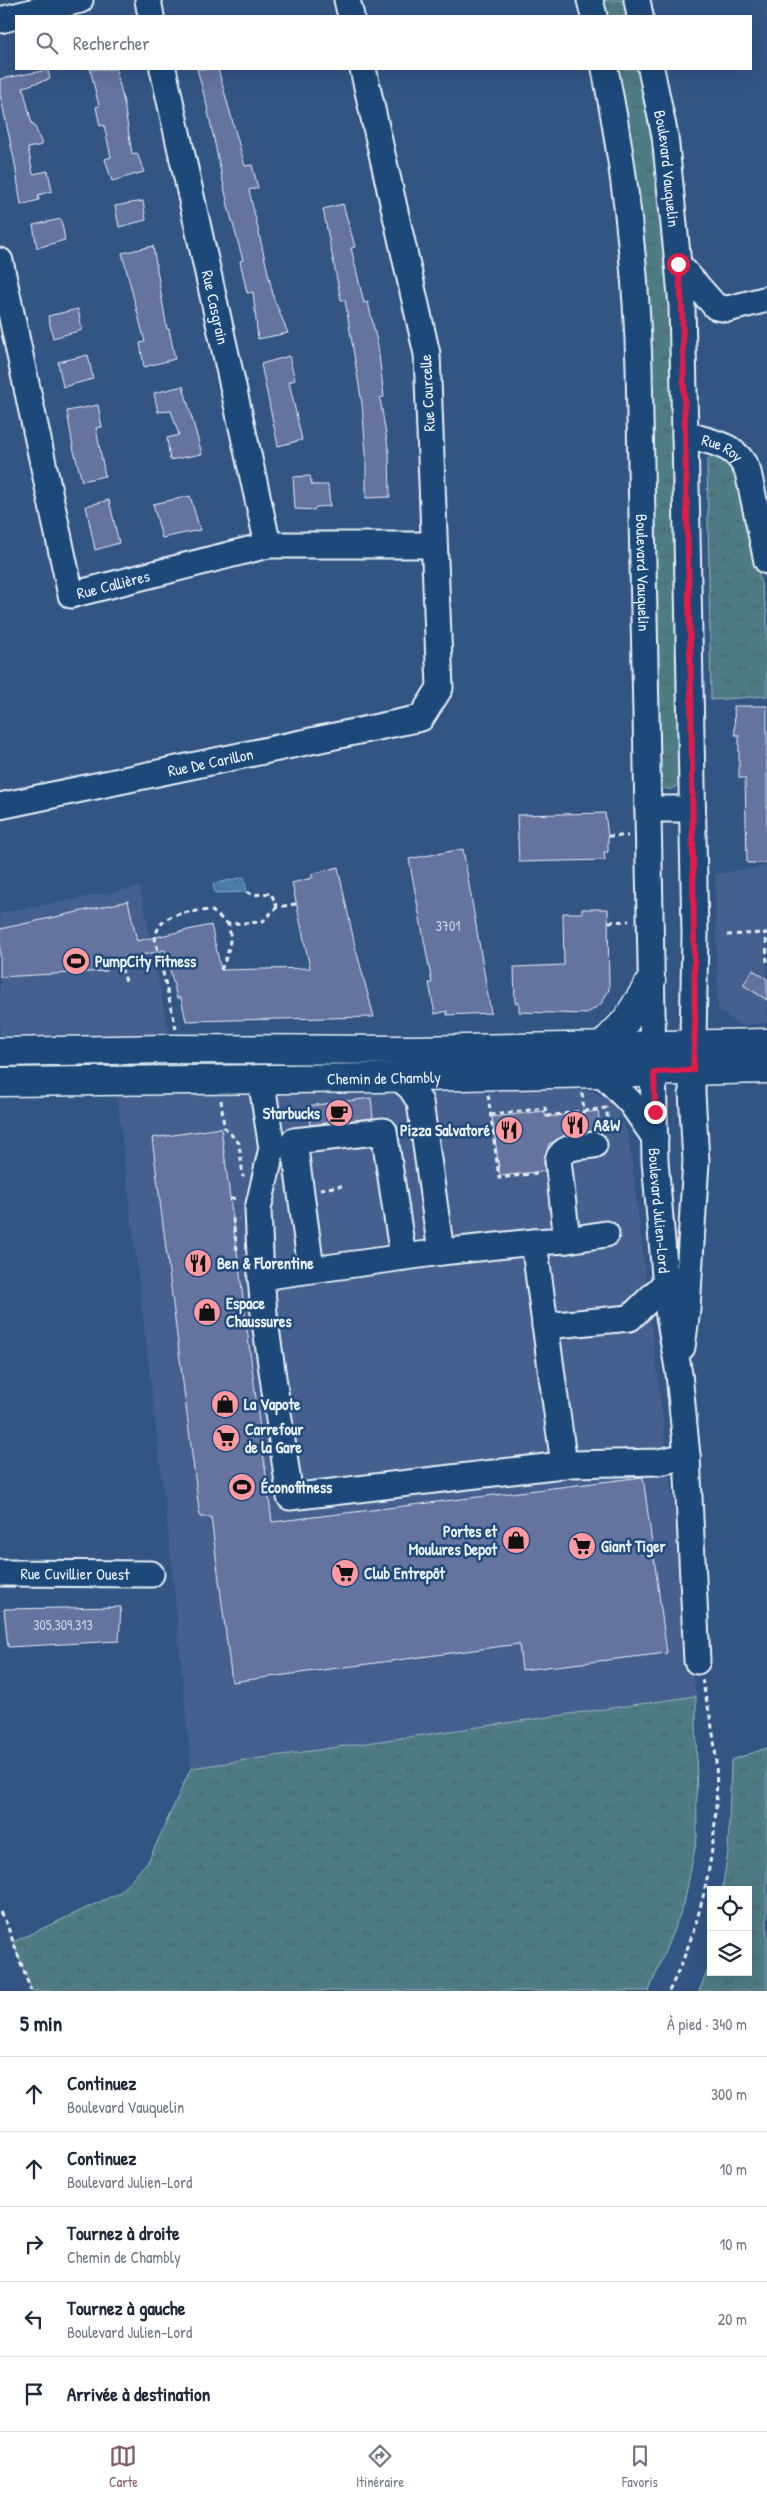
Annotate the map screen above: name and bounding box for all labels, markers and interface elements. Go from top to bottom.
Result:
search box [15,15,752,70]
icon: search [33,29,61,57]
text: Rechercher [73,30,150,56]
street label: Boulevard Vauquelin [649,108,685,228]
route start [667,253,690,276]
street label: Rue Casgrain [197,268,234,346]
street label: Rue Courcelle [414,353,440,432]
street label: Rue Roy [699,428,749,467]
street label: Boulevard Vauquelin [631,514,655,632]
street label: Rue Callières [74,564,152,604]
street label: Rue De Carillon [166,742,255,782]
house number: 3701 [436,916,460,935]
sports icon: PumpCity Fitness [61,946,91,976]
place label: PumpCity Fitness [95,950,197,973]
street label: Chemin de Chambly [327,1066,441,1090]
cafe icon: Starbucks [324,1098,354,1128]
route end [644,1101,667,1124]
place label: Starbucks [263,1102,321,1124]
restaurant icon: A&W [560,1110,590,1140]
place label: A&W [594,1114,620,1136]
restaurant icon: Pizza Salvatoré [494,1115,524,1145]
place label: Pizza Salvatoré [400,1119,491,1141]
street label: Boulevard Julien-Lord [644,1148,676,1274]
restaurant icon: Ben & Florentine [183,1248,213,1278]
place label: Ben & Florentine [217,1252,314,1274]
place label: Espace Chaussures [226,1292,292,1332]
shop icon: Espace Chaussures [192,1297,222,1327]
shop icon: La Vapote [210,1389,240,1419]
place label: La Vapote [244,1393,301,1416]
place label: Carrefour de la Gare [245,1418,304,1458]
supermarket icon: Carrefour de la Gare [211,1423,241,1453]
sports icon: Éconofitness [227,1472,257,1502]
place label: Éconofitness [261,1476,333,1498]
place label: Portes et Moulures Depot [409,1520,497,1561]
shop icon: Portes et Moulures Depot [501,1525,531,1555]
supermarket icon: Giant Tiger [567,1531,597,1561]
place label: Giant Tiger [601,1535,667,1558]
supermarket icon: Club Entrepôt [330,1558,360,1588]
street label: Rue Cuvillier Ouest [20,1562,130,1585]
place label: Club Entrepôt [364,1562,445,1585]
house number: 305,309,313 [33,1615,93,1634]
map controls [707,1886,752,1976]
button: locate [707,1886,752,1931]
button: layers [707,1931,752,1976]
text: 5 min [20,2009,62,2038]
text: À pied · 340 m [667,2013,747,2035]
text: Continuez [67,2070,136,2096]
icon: ahead [20,2080,48,2108]
text: 300 m [711,2083,747,2105]
text: Boulevard Vauquelin [67,2096,184,2118]
text: Continuez [67,2145,136,2171]
icon: ahead [20,2155,48,2183]
text: 10 m [719,2158,747,2180]
text: Boulevard Julien-Lord [67,2171,192,2193]
text: Tournez à droite [67,2220,180,2246]
icon: right [20,2230,48,2258]
text: 10 m [719,2233,747,2255]
text: Chemin de Chambly [67,2246,181,2268]
text: Tournez à gauche [67,2295,185,2321]
icon: left [20,2305,48,2333]
text: 20 m [718,2308,747,2330]
text: Boulevard Julien-Lord [67,2321,192,2343]
icon: arrive [20,2380,48,2408]
text: Arrivée à destination [67,2381,210,2407]
tab: Carte [109,2442,138,2491]
tab: Itinéraire [356,2442,404,2491]
tab: Favoris [622,2442,658,2491]

